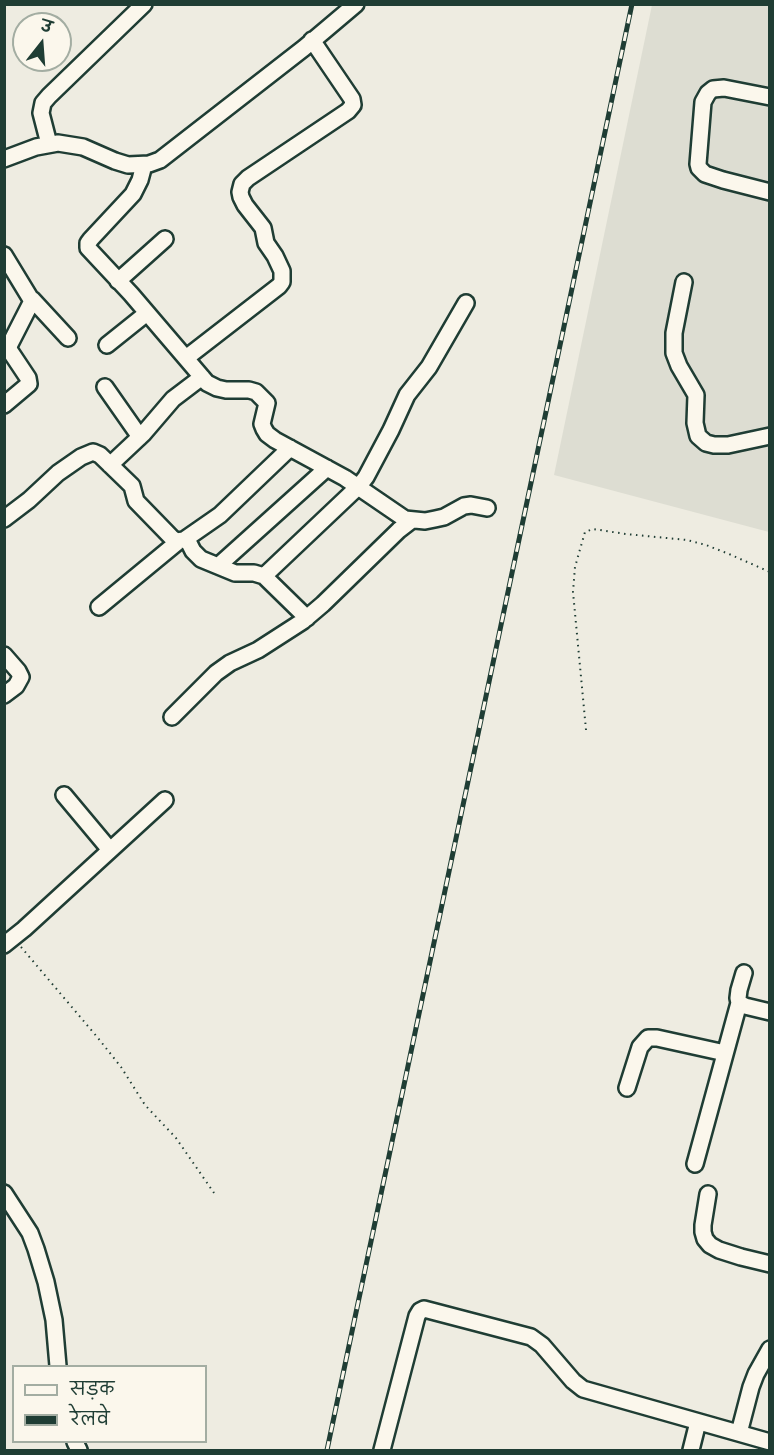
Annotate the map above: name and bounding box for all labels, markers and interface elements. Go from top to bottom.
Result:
north arrow [12,12,72,72]
text: उ [39,16,55,37]
legend [12,1365,207,1443]
text: सड़क [70,1378,114,1400]
text: रेलवे [70,1408,110,1430]

